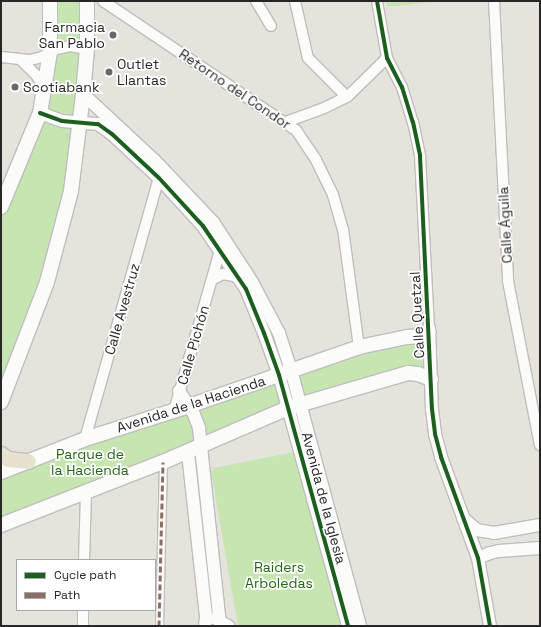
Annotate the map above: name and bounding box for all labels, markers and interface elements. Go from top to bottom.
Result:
place label: Farmacia San Pablo [39,19,105,52]
marker: Farmacia San Pablo [108,30,118,40]
street label: Retorno del Condor [176,45,294,133]
place label: Outlet Llantas [117,56,166,88]
marker: Outlet Llantas [104,67,114,77]
place label: Scotiabank [23,79,99,95]
marker: Scotiabank [10,82,20,92]
street label: Calle Águila [495,186,515,264]
street label: Calle Avestruz [101,261,143,357]
street label: Calle Quetzal [406,271,428,359]
street label: Calle Pichón [174,303,212,387]
street label: Avenida de la Hacienda [114,372,268,436]
street label: Avenida de la Iglesia [298,430,350,566]
park label: Parque de la Hacienda [51,446,129,478]
legend [16,559,156,611]
park label: Raiders Arboledas [245,559,313,592]
text: Cycle path [54,567,116,583]
text: Path [54,587,80,603]

